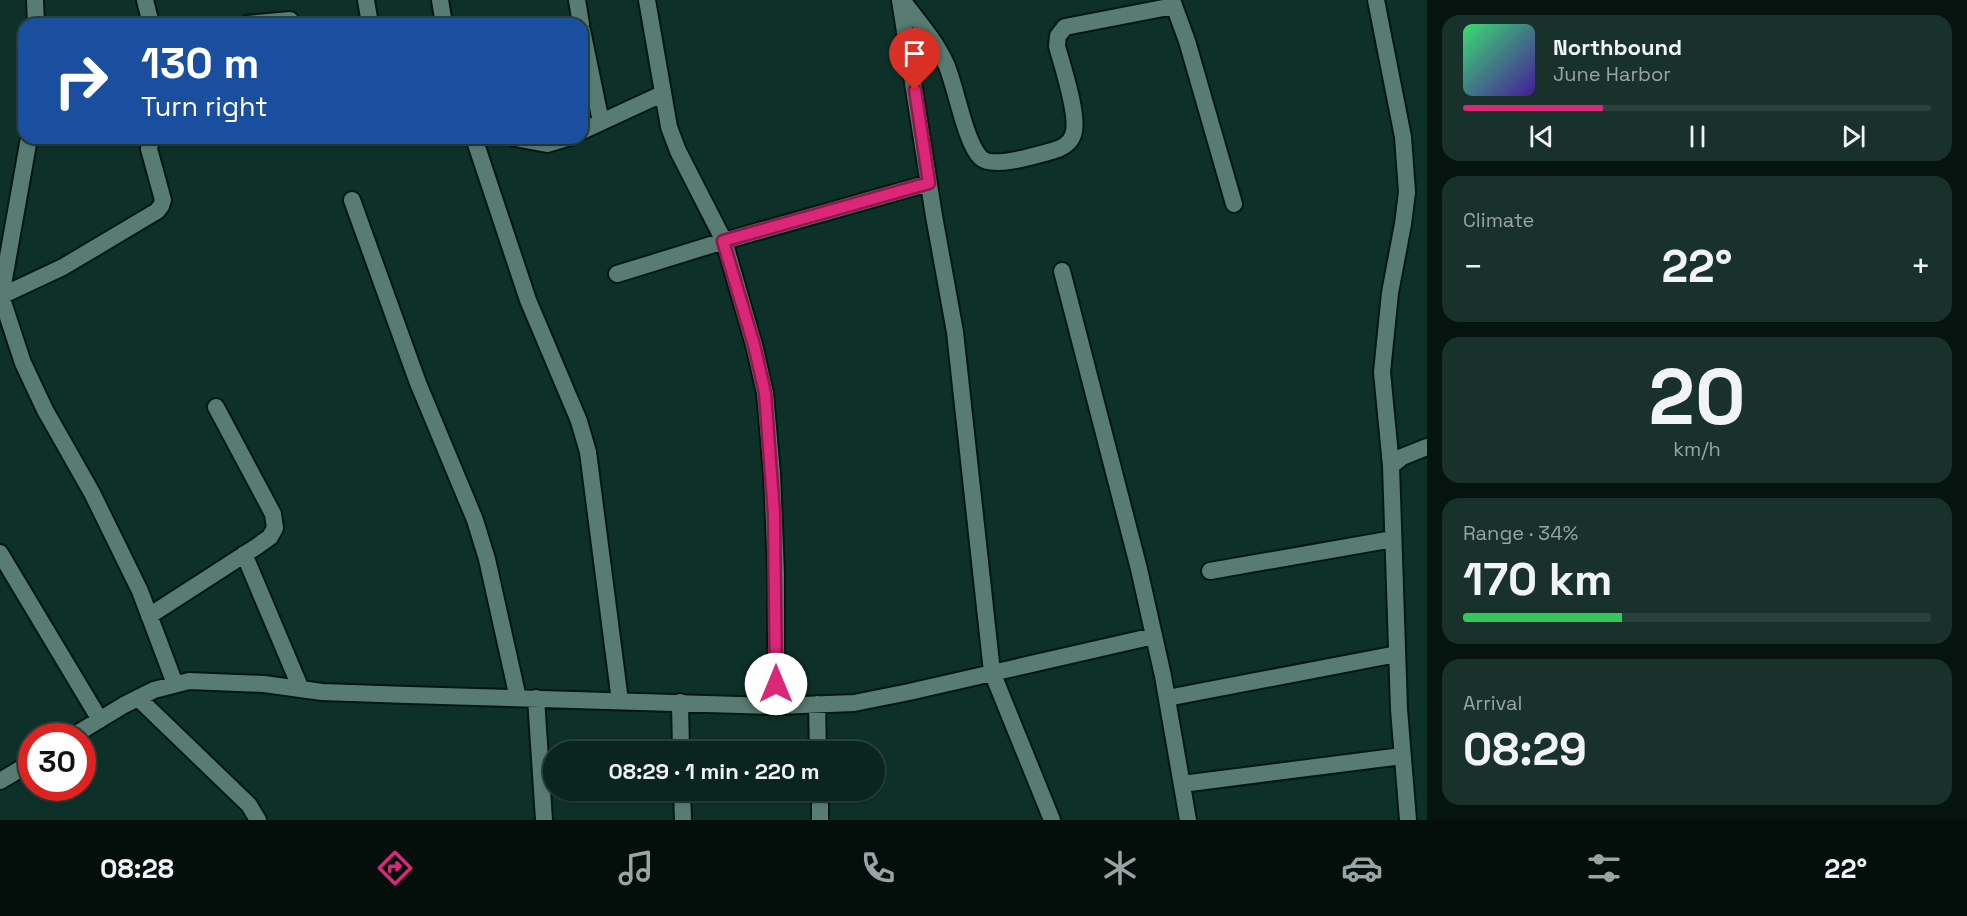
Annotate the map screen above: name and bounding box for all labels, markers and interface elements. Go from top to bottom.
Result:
pin [889,28,940,90]
text: Northbound [1553,33,1682,61]
text: 130 m [141,37,259,90]
icon: arrive [898,37,931,70]
icon: right [42,42,120,120]
text: June Harbor [1553,61,1671,87]
text: Turn right [141,89,268,124]
icon: previous [1525,120,1558,153]
icon: pause [1681,120,1714,153]
icon: next [1837,120,1870,153]
text: Climate [1463,207,1534,233]
text: 22° [1661,238,1733,295]
text: − [1463,246,1483,288]
text: + [1911,246,1931,288]
text: 20 [1649,347,1745,447]
text: km/h [1673,436,1721,462]
text: Range · 34% [1463,520,1578,546]
text: 170 km [1463,551,1613,608]
position arrow [744,652,808,716]
text: Arrival [1463,690,1522,716]
text: 08:29 [1463,721,1587,778]
speed limit sign: 30 [18,723,96,801]
text: 08:29 · 1 min · 220 m [608,757,820,785]
icon: directions [374,847,416,889]
icon: music [615,847,657,889]
icon: phone [857,847,899,889]
icon: climate [1099,847,1141,889]
icon: car [1341,847,1383,889]
icon: filters [1583,847,1625,889]
text: 08:28 [100,851,174,886]
text: 22° [1824,851,1867,886]

